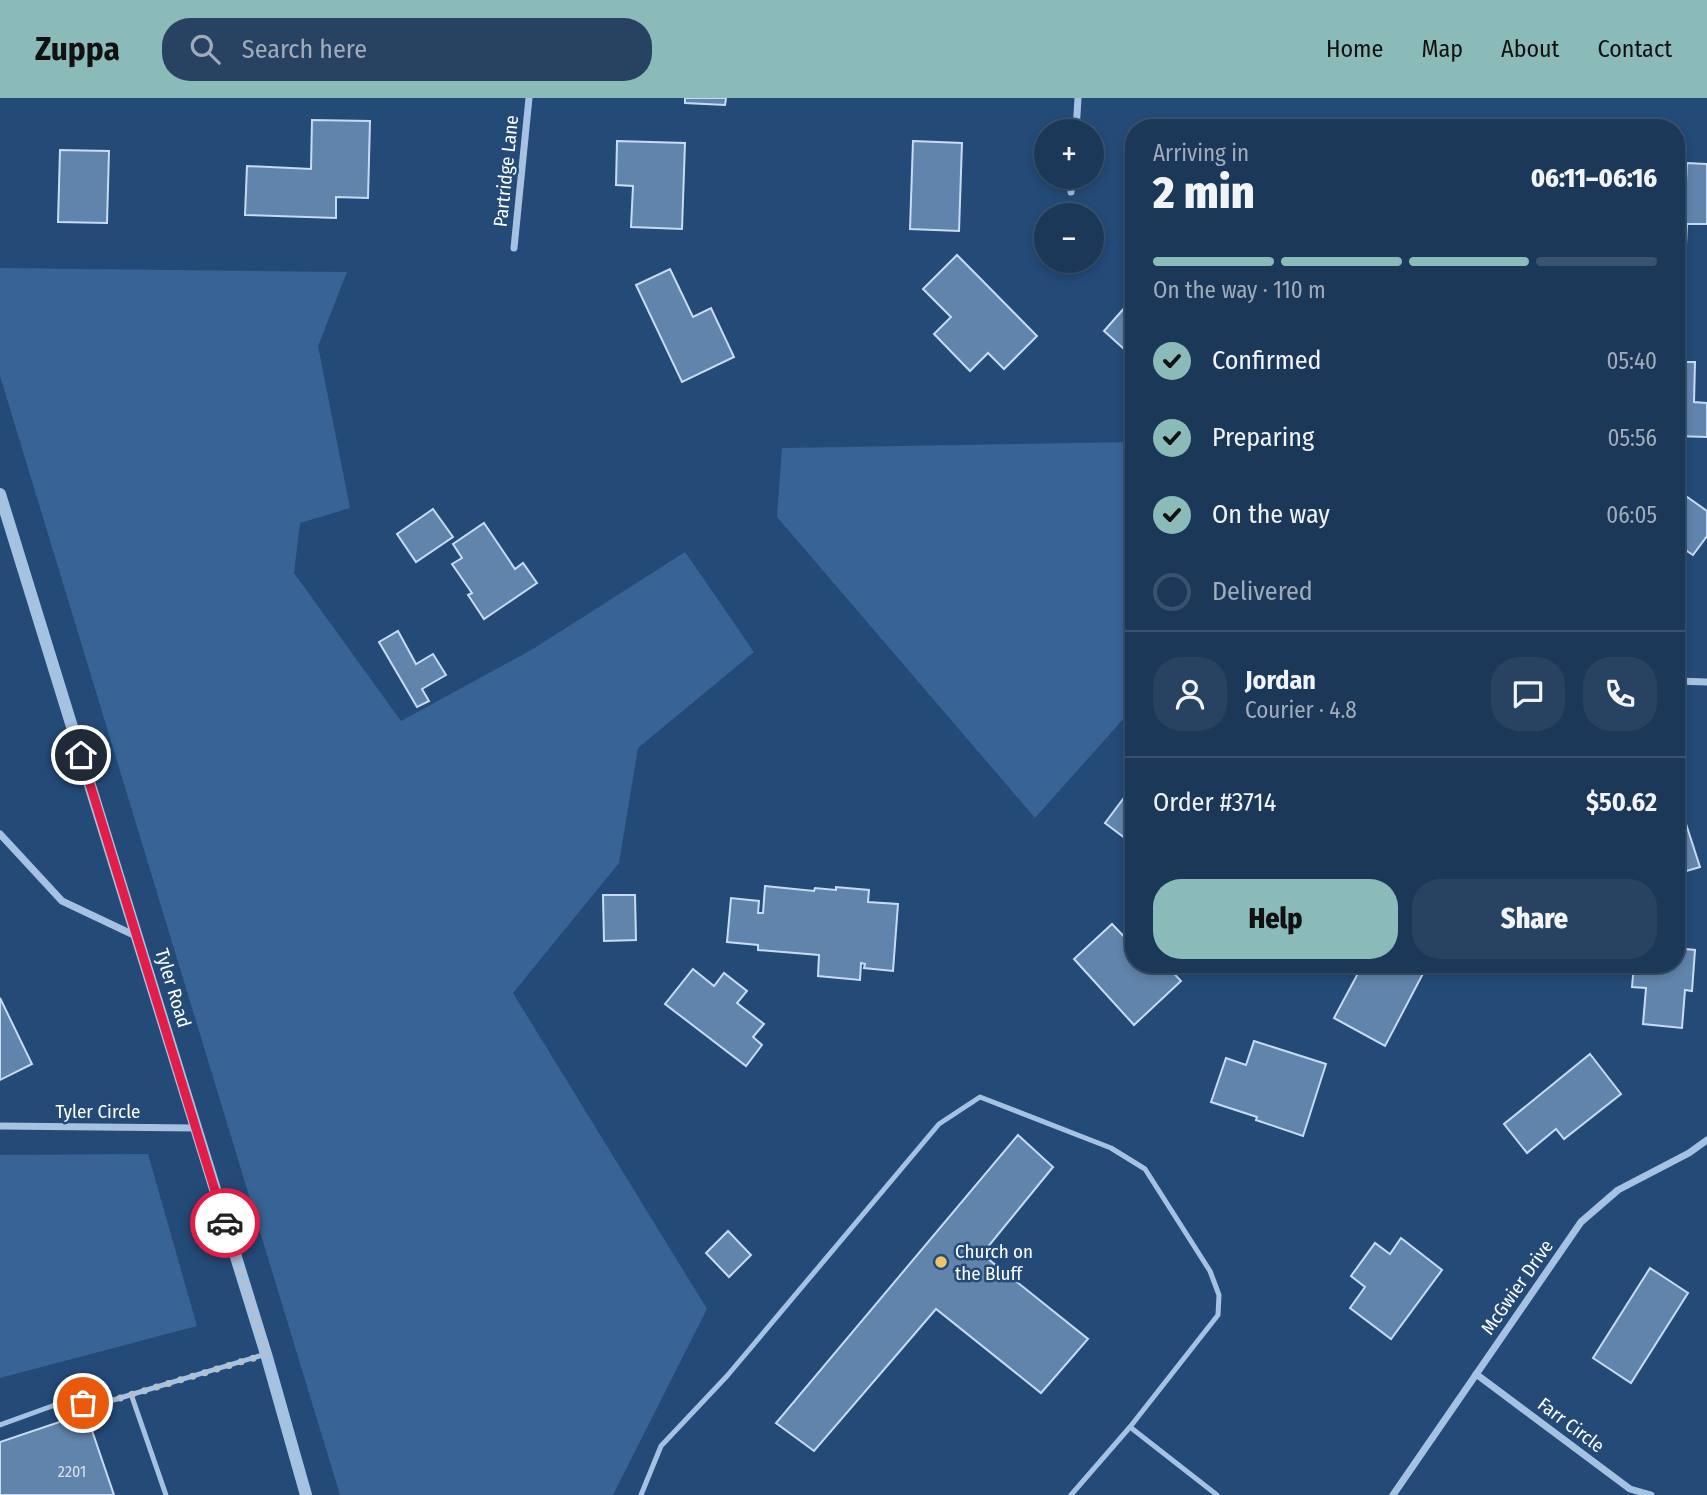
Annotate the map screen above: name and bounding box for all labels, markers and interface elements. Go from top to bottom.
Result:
search box [162,18,652,81]
text: Zuppa [35,29,120,69]
icon: search [186,30,224,68]
text: Search here [242,34,367,65]
text: Home [1326,35,1383,63]
text: Map [1421,35,1463,63]
text: About [1501,35,1559,63]
text: Contact [1597,35,1672,63]
street label: Partridge Lane [489,114,523,228]
map controls [1034,119,1104,273]
button: + [1034,119,1104,189]
text: Arriving in [1153,139,1249,167]
text: 06:11–06:16 [1531,163,1657,194]
text: 2 min [1153,165,1255,220]
button: − [1034,203,1104,273]
text: On the way · 110 m [1153,276,1326,304]
icon: check [1153,342,1191,380]
text: Confirmed [1212,345,1322,376]
text: 05:40 [1607,347,1657,375]
icon: check [1153,419,1191,457]
text: Preparing [1212,422,1314,453]
text: 05:56 [1608,424,1657,452]
icon: check [1153,496,1191,534]
text: On the way [1212,499,1330,530]
text: 06:05 [1606,501,1657,529]
text: Delivered [1212,576,1313,607]
button: person [1153,657,1227,731]
button: chat [1491,657,1565,731]
button: phone [1583,657,1657,731]
text: Jordan [1245,665,1316,696]
text: Courier · 4.8 [1245,696,1357,724]
pin [51,725,111,785]
icon: home [62,736,100,774]
text: Order #3714 [1153,787,1276,818]
text: $50.62 [1586,787,1657,818]
button: Help [1153,879,1398,959]
button: Share [1412,879,1657,959]
street label: Tyler Road [150,946,196,1030]
street label: Tyler Circle [56,1100,140,1123]
courier [190,1188,260,1258]
icon: car [206,1204,244,1242]
street label: McGwier Drive [1476,1235,1558,1339]
place label: Church on the Bluff [955,1240,1033,1285]
marker: Church on the Bluff [933,1254,949,1270]
pin [53,1373,113,1433]
icon: bag [64,1384,102,1422]
street label: Farr Circle [1533,1393,1609,1457]
house number: 2201 [58,1462,86,1481]

